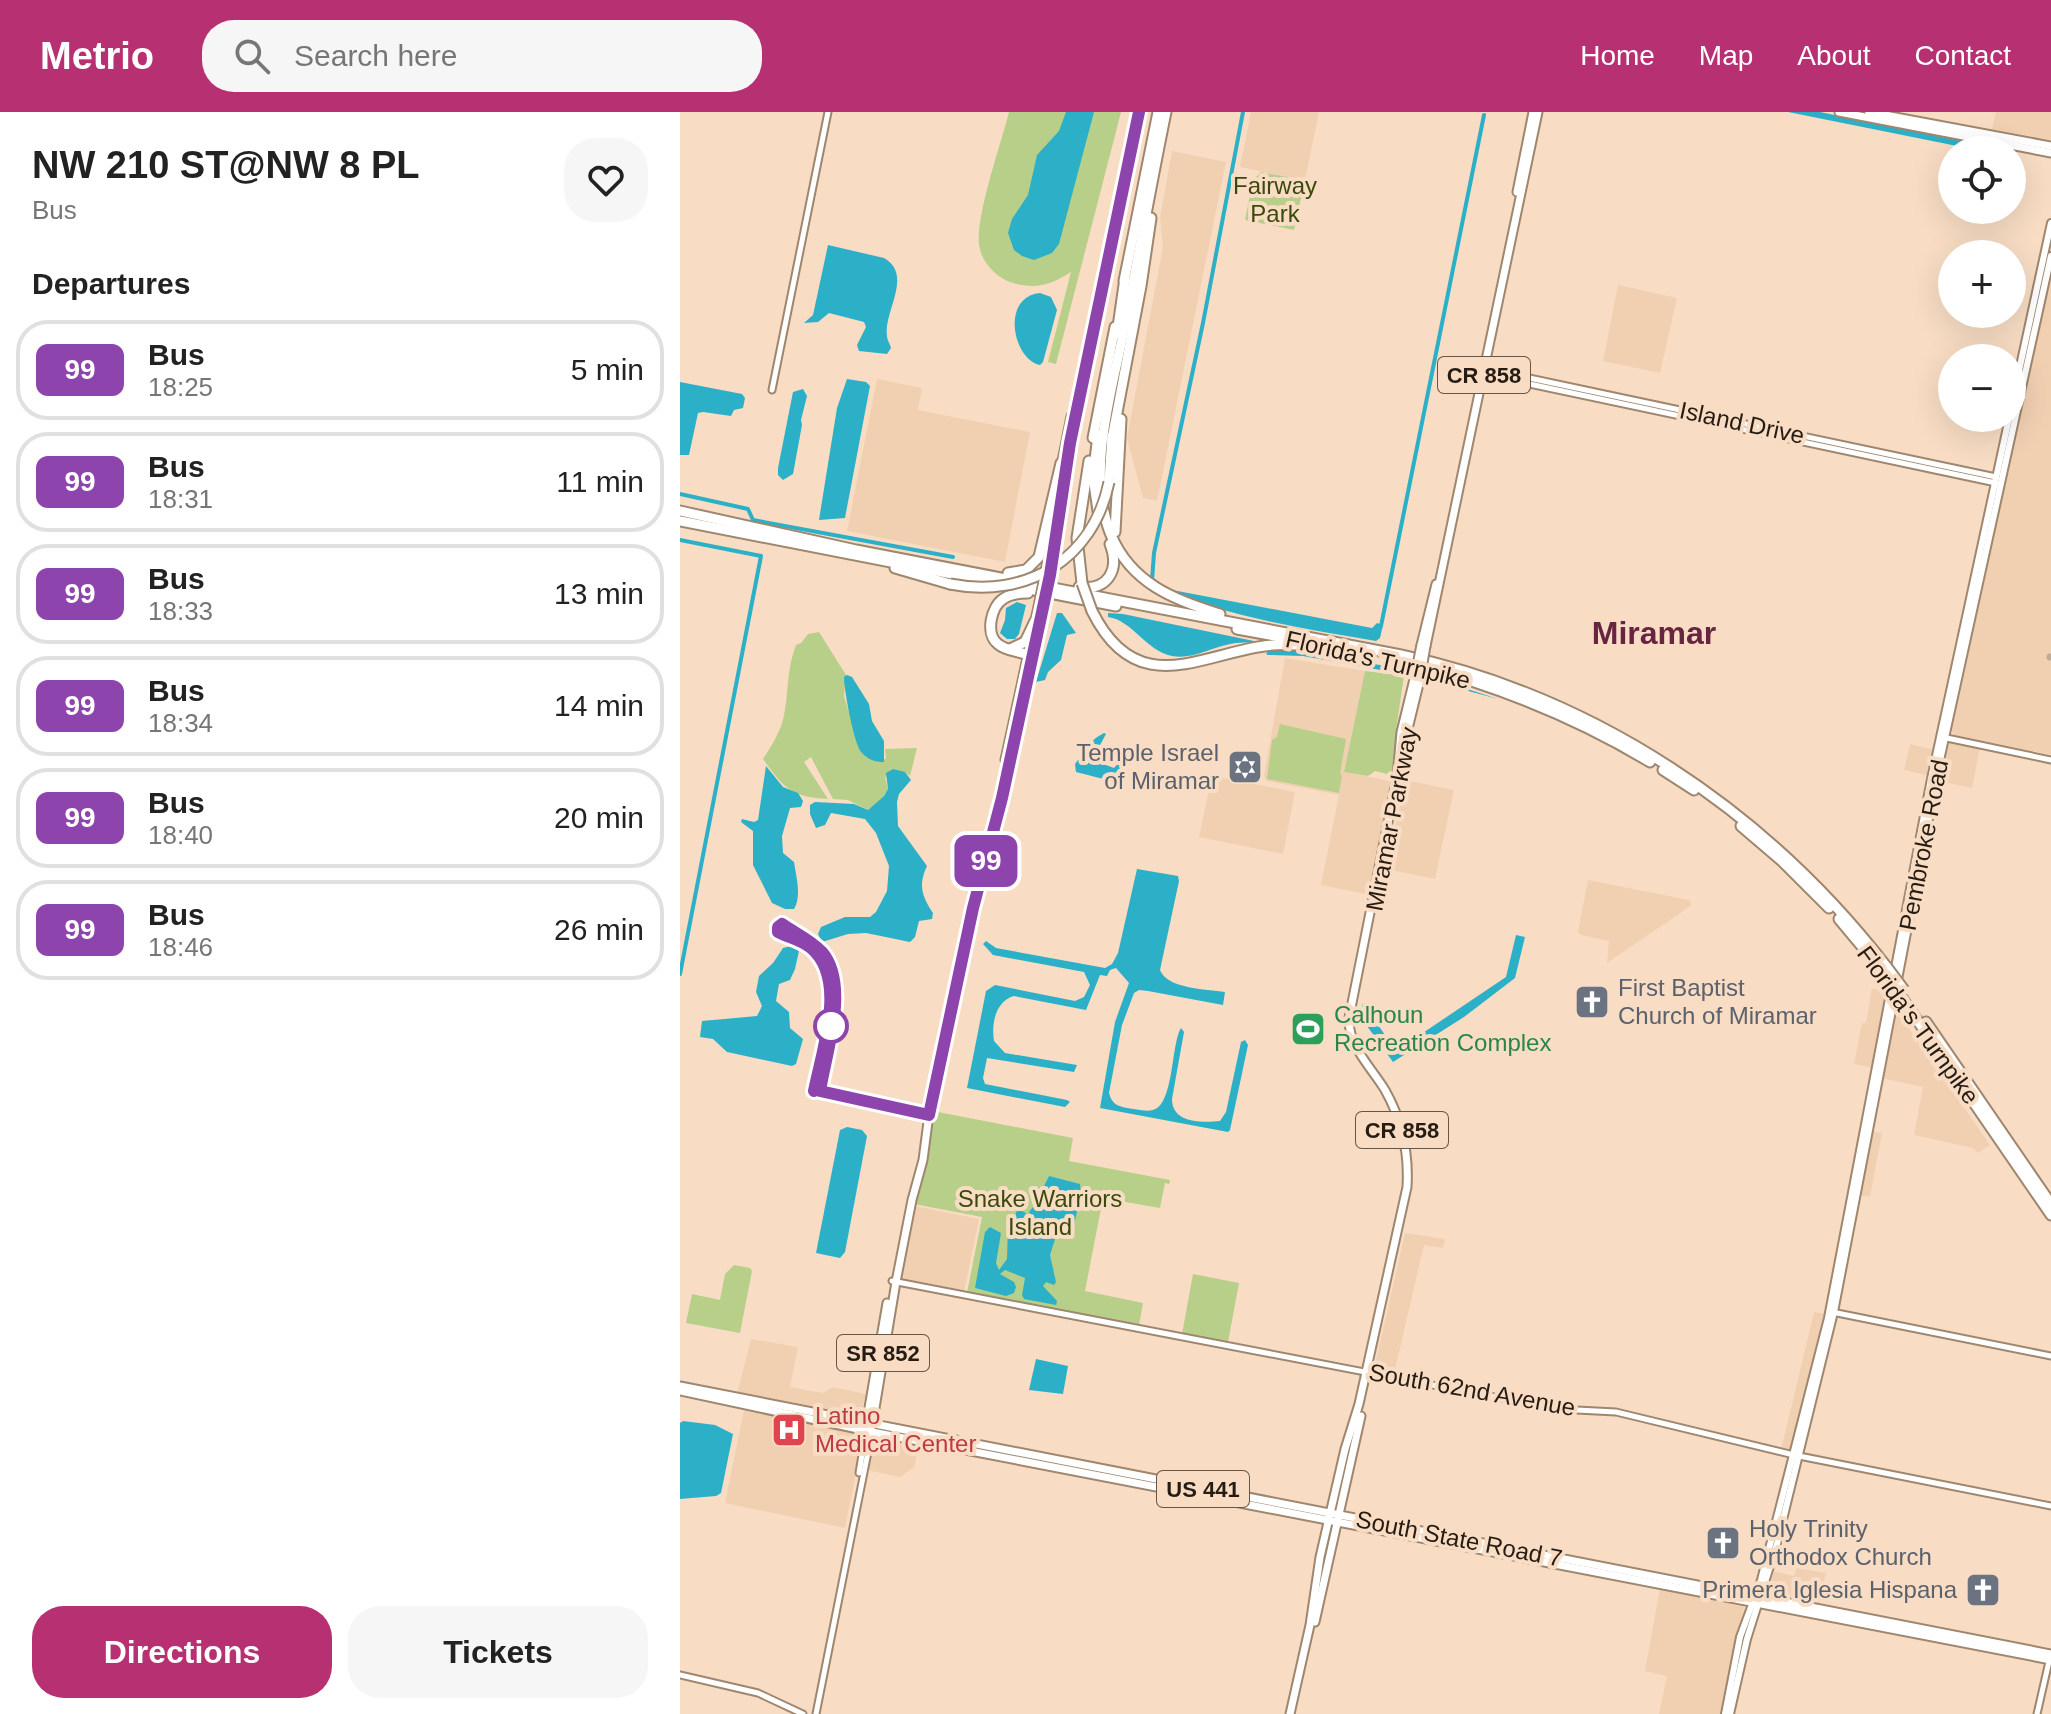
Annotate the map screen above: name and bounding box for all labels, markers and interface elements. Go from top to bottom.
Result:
search box [202,20,762,92]
icon: search [230,34,274,78]
text: Metrio [40,35,154,77]
text: Search here [294,39,457,72]
text: Home [1580,40,1655,71]
text: Map [1699,40,1753,71]
text: About [1797,40,1871,71]
text: Contact [1915,40,2011,71]
map controls [1938,136,2026,432]
button: locate [1938,136,2026,224]
button: heart [564,138,648,222]
text: NW 210 ST@NW 8 PL [32,144,420,186]
park label: Fairway Park [1233,172,1317,227]
text: Bus [32,195,77,225]
button: + [1938,240,2026,328]
text: Departures [32,267,190,300]
text: Bus [148,338,205,371]
button: − [1938,344,2026,432]
text: 5 min [571,353,644,386]
text: 99 [64,354,96,385]
road number: CR 858 [1438,357,1530,393]
text: 18:25 [148,372,213,402]
street label: Island Drive [1677,396,1807,449]
text: Bus [148,450,205,483]
text: 11 min [556,465,644,498]
text: 99 [64,466,96,497]
text: 18:31 [148,484,213,514]
text: Bus [148,562,205,595]
text: 13 min [554,577,644,610]
text: 99 [64,578,96,609]
text: 18:33 [148,596,213,626]
district label: Miramar [1592,615,1716,651]
street label: Florida's Turnpike [1283,625,1473,694]
text: Bus [148,674,205,707]
text: 14 min [554,689,644,722]
text: 99 [64,690,96,721]
text: 18:34 [148,708,213,738]
street label: Miramar Parkway [1360,725,1423,913]
place label: Temple Israel of Miramar [1076,739,1219,794]
synagogue icon: Temple Israel of Miramar [1226,748,1264,786]
street label: Pembroke Road [1894,757,1953,933]
text: Bus [148,786,205,819]
text: 20 min [554,801,644,834]
text: 99 [64,802,96,833]
text: 18:40 [148,820,213,850]
line badge: 99 [950,835,1022,887]
text: 99 [970,845,1002,876]
text: Bus [148,898,205,931]
text: 26 min [554,913,644,946]
text: 99 [64,914,96,945]
text: 18:46 [148,932,213,962]
street label: Florida's Turnpike [1852,940,1985,1109]
place label: First Baptist Church of Miramar [1618,974,1817,1029]
church icon: First Baptist Church of Miramar [1573,983,1611,1021]
place label: Calhoun Recreation Complex [1334,1001,1551,1056]
unlabelled marker [814,1009,848,1043]
sports icon: Calhoun Recreation Complex [1289,1010,1327,1048]
road number: CR 858 [1356,1112,1448,1148]
park label: Snake Warriors Island [958,1185,1122,1240]
road number: SR 852 [837,1335,929,1371]
street label: South 62nd Avenue [1367,1358,1577,1421]
place label: Latino Medical Center [815,1402,976,1457]
hospital icon: Latino Medical Center [770,1411,808,1449]
road number: US 441 [1157,1471,1249,1507]
street label: South State Road 7 [1354,1505,1564,1572]
place label: Holy Trinity Orthodox Church [1749,1515,1932,1570]
church icon: Holy Trinity Orthodox Church [1704,1524,1742,1562]
church icon: Primera Iglesia Hispana [1964,1571,2002,1609]
place label: Primera Iglesia Hispana [1702,1576,1958,1603]
button: Directions [32,1606,332,1698]
button: Tickets [348,1606,648,1698]

